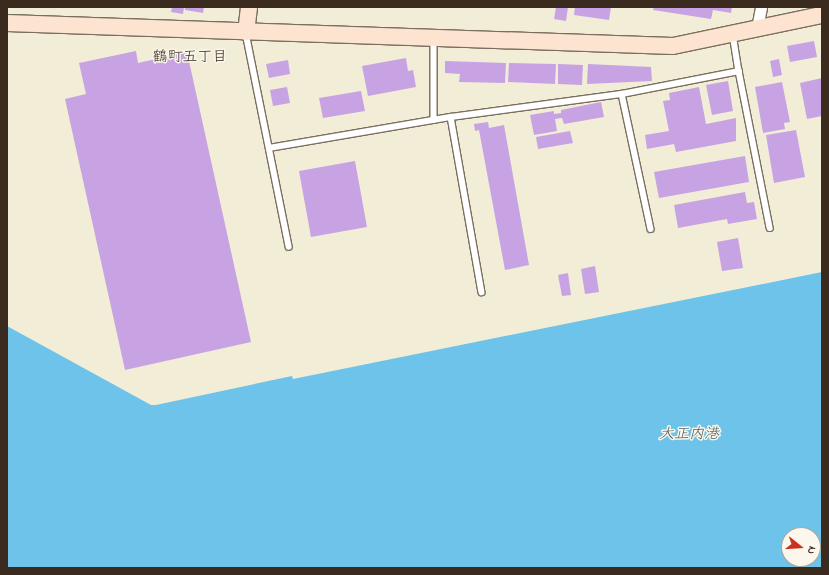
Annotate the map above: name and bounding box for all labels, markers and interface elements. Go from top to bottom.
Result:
district label: 鶴町五丁目 [153,49,227,67]
water label: 大正内港 [659,426,719,444]
north arrow [781,527,821,567]
text: N [803,544,820,556]

